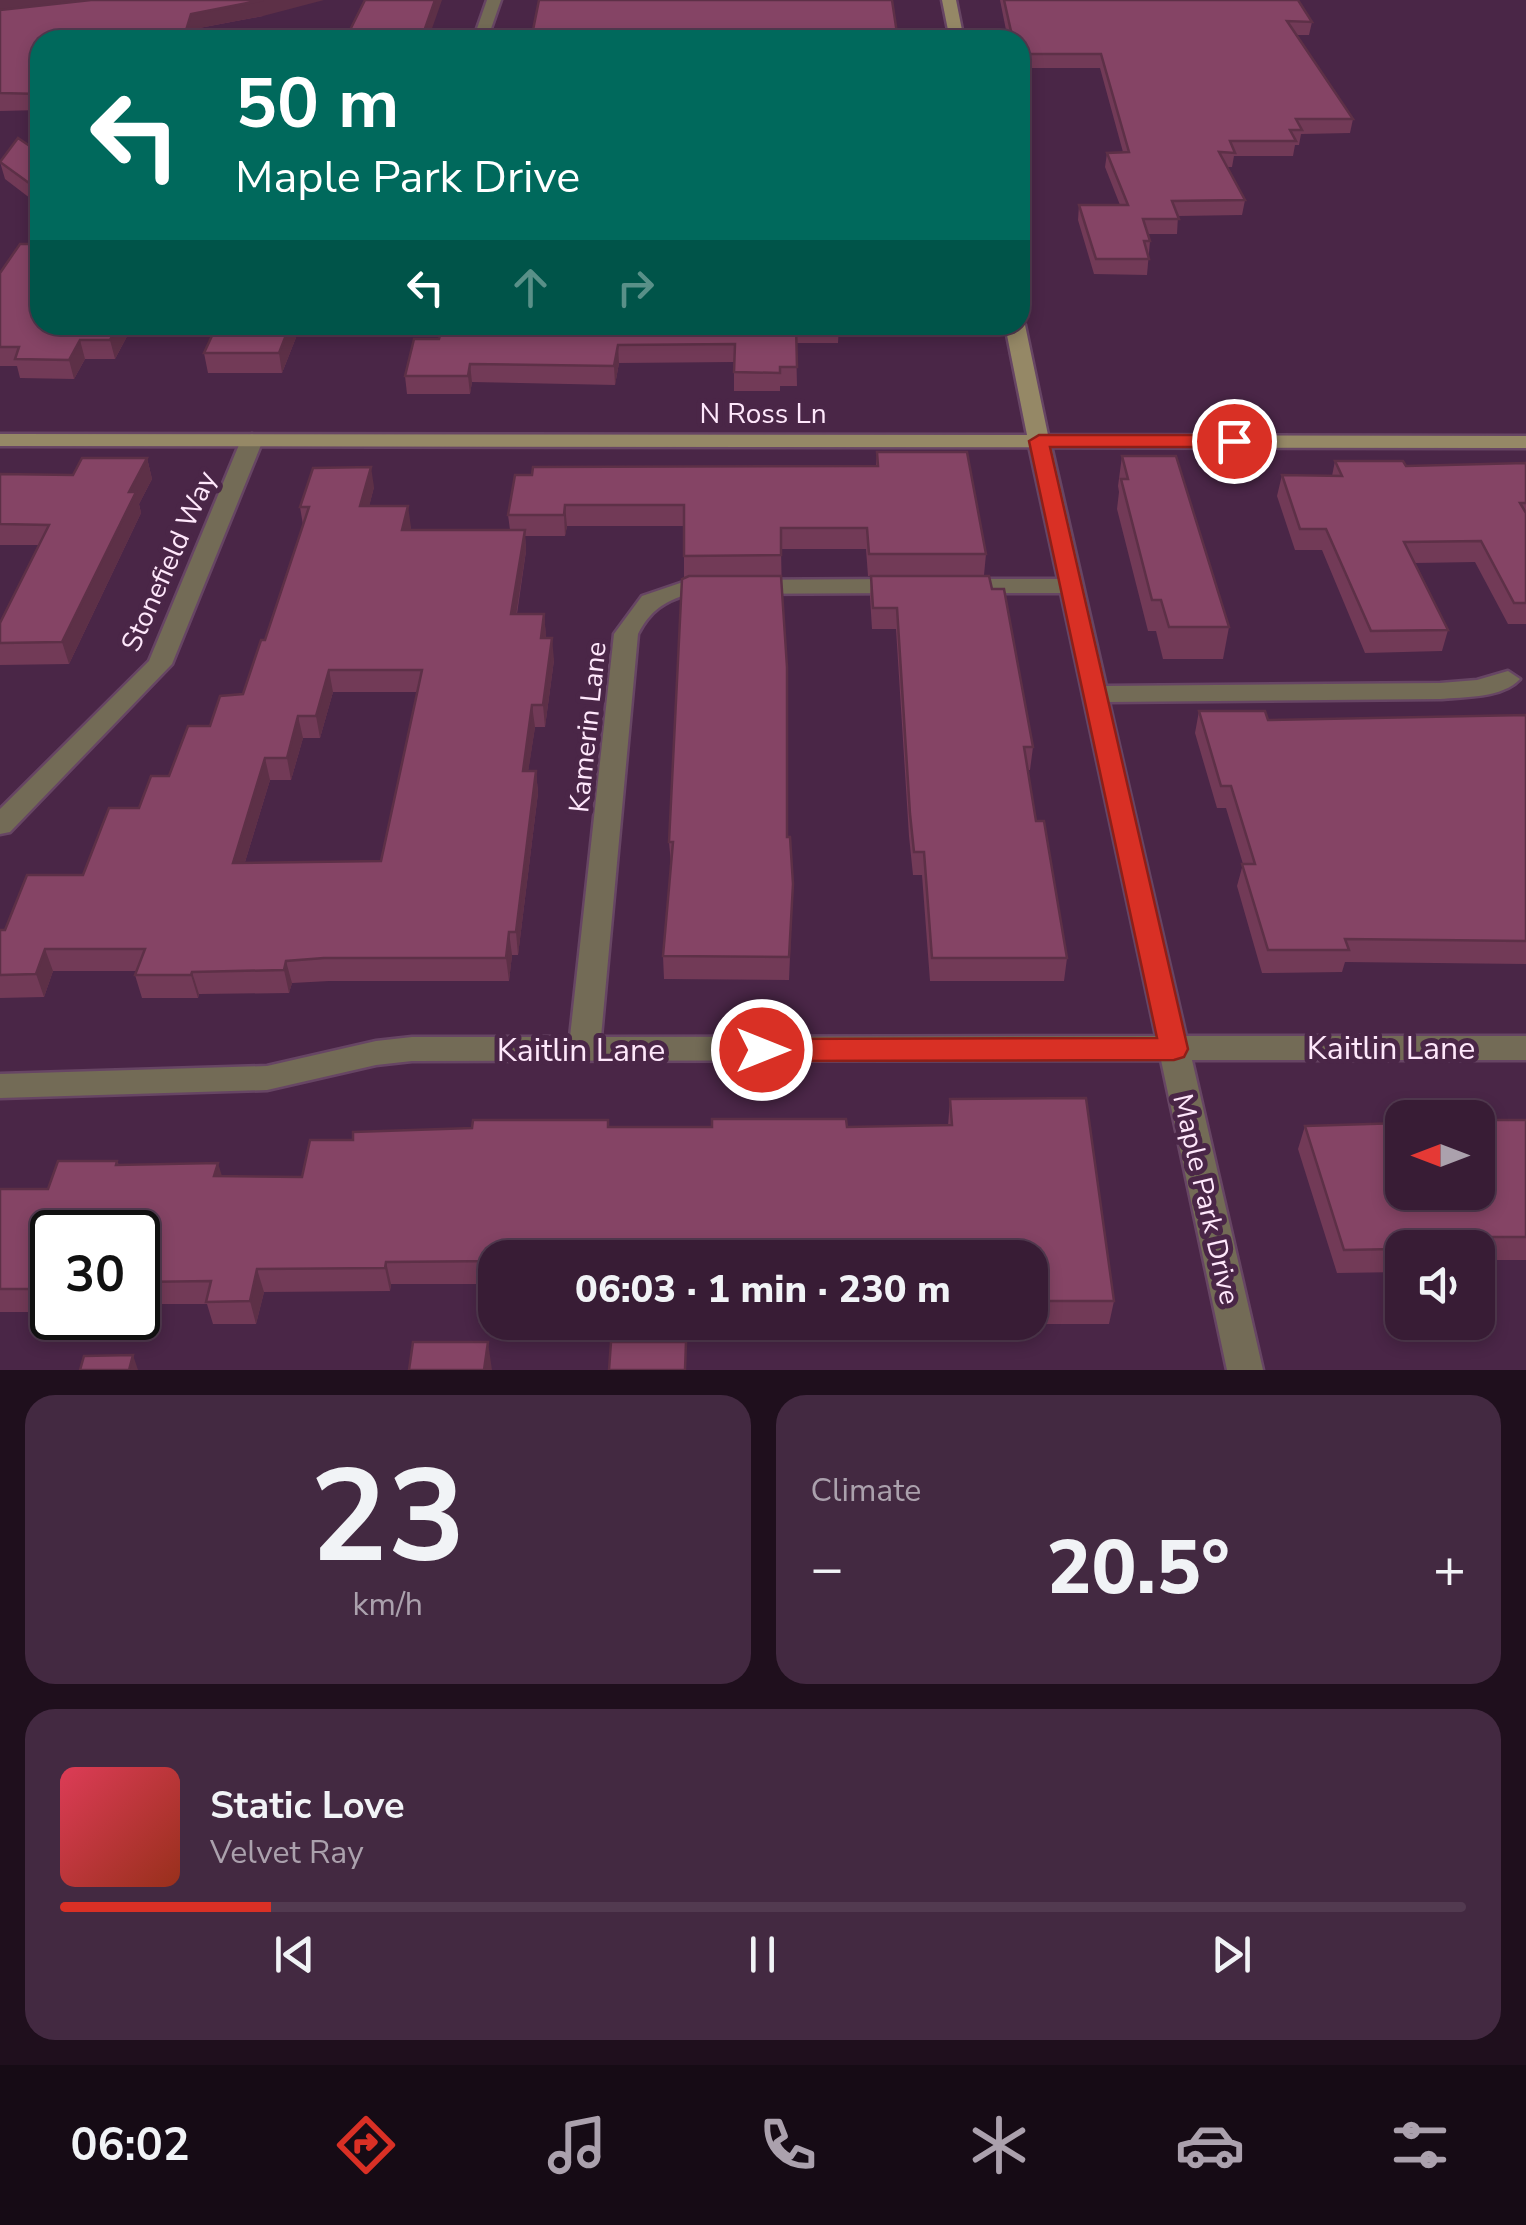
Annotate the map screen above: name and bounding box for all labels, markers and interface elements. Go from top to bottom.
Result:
text: 50 m [235,56,399,152]
icon: left [70,70,200,200]
text: Maple Park Drive [235,147,580,208]
icon: left [398,260,453,315]
icon: ahead [503,260,558,315]
icon: right [608,260,663,315]
street label: N Ross Ln [699,395,827,433]
pin [1192,399,1277,484]
icon: arrive [1207,414,1262,469]
street label: Stonefield Way [112,465,226,658]
street label: Kamerin Lane [560,640,616,814]
position arrow [710,998,814,1102]
street label: Kaitlin Lane [1307,1027,1475,1070]
street label: Kaitlin Lane [497,1029,665,1072]
street label: Maple Park Drive [1163,1090,1249,1308]
north arrow [1385,1100,1495,1210]
map controls [1385,1100,1495,1340]
speed limit sign: 30 [30,1210,160,1340]
button: sound [1385,1230,1495,1340]
text: 06:03 · 1 min · 230 m [575,1264,951,1315]
text: 23 [310,1429,466,1606]
text: Climate [811,1469,921,1512]
text: 20.5° [1047,1517,1230,1619]
text: − [811,1531,844,1606]
text: + [1433,1531,1466,1606]
text: km/h [352,1583,423,1626]
text: Static Love [210,1780,405,1831]
text: Velvet Ray [210,1831,364,1874]
icon: previous [267,1927,322,1982]
icon: pause [735,1927,790,1982]
icon: next [1204,1927,1259,1982]
icon: directions [331,2110,401,2180]
icon: music [542,2110,612,2180]
icon: phone [753,2110,823,2180]
icon: climate [964,2110,1034,2180]
icon: car [1175,2110,1245,2180]
icon: filters [1385,2110,1455,2180]
text: 06:02 [70,2115,190,2176]

